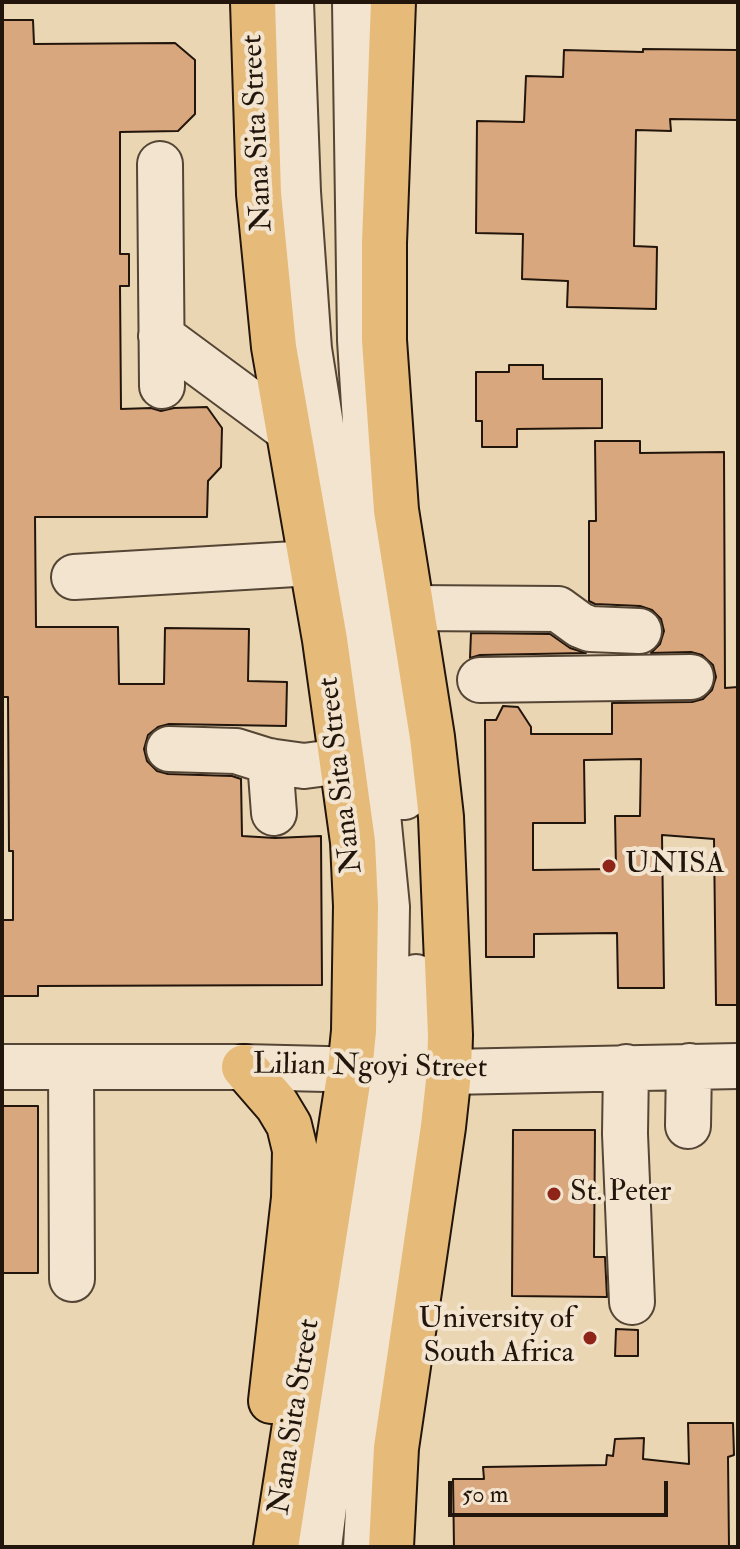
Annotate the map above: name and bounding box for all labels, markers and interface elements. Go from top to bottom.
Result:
street label: Nana Sita Street [236,33,282,233]
street label: Nana Sita Street [312,675,372,875]
place label: UNISA [625,848,725,884]
marker: UNISA [600,857,618,875]
street label: Lilian Ngoyi Street [252,1048,488,1088]
place label: St. Peter [570,1176,671,1212]
marker: St. Peter [545,1185,563,1203]
place label: University of South Africa [418,1303,574,1374]
street label: Nana Sita Street [263,1317,329,1517]
marker: University of South Africa [581,1329,599,1347]
scale bar [452,1465,672,1515]
text: 50 m [462,1479,508,1510]

